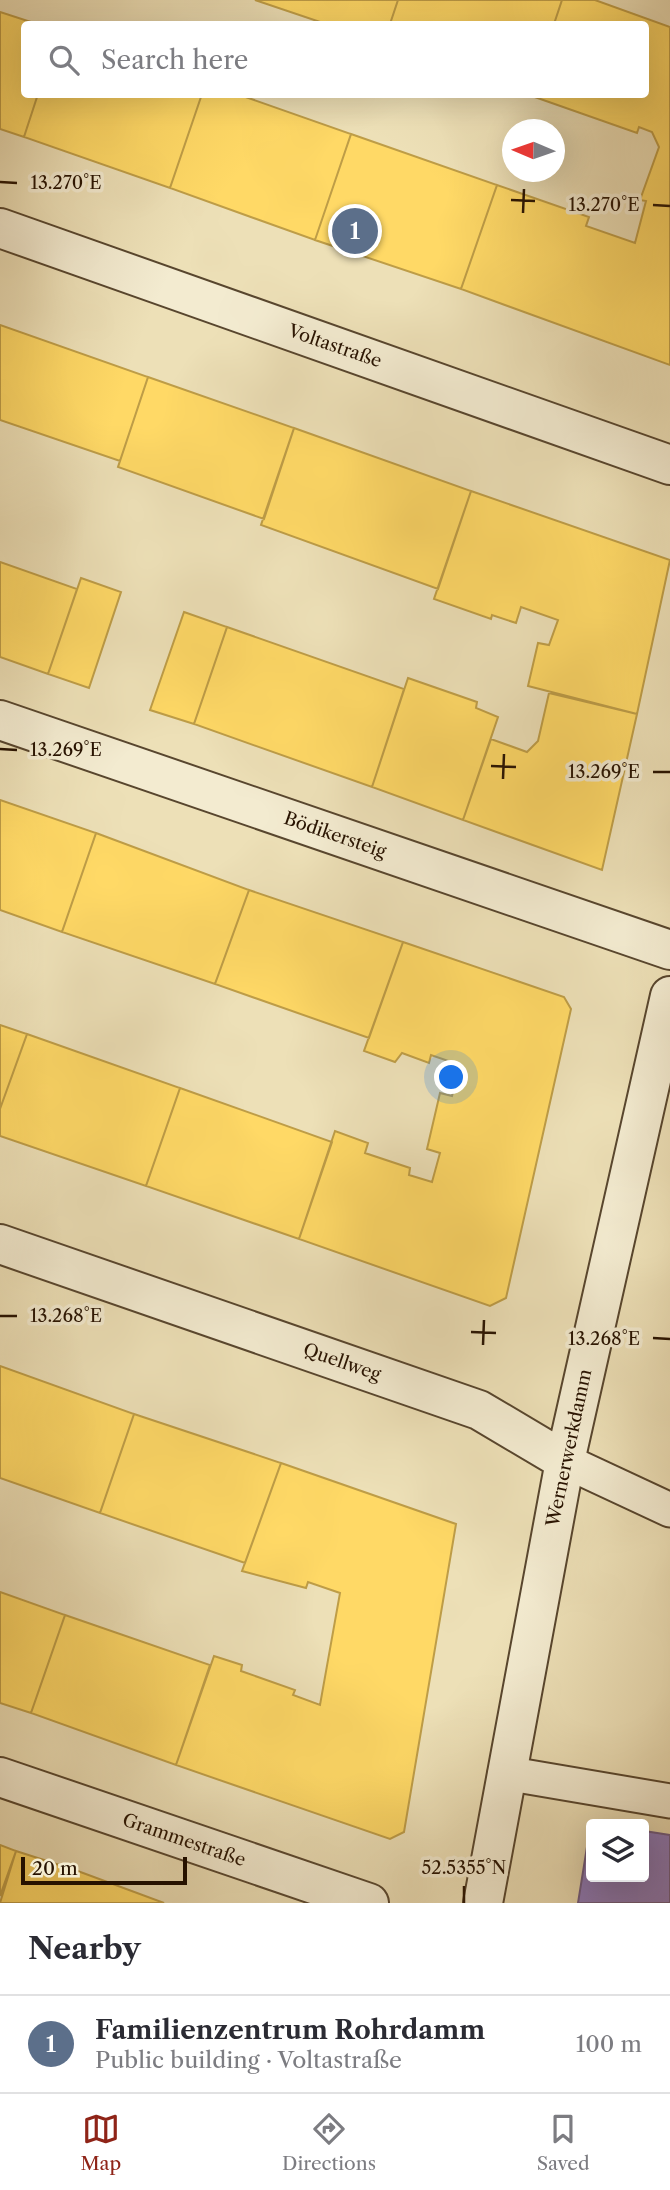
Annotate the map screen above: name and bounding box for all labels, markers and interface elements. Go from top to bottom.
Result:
search box [21,21,649,98]
icon: search [45,41,83,79]
text: Search here [101,44,248,76]
north arrow [502,119,565,182]
text: 13.270°E [30,172,102,194]
text: 13.270°E [568,194,640,216]
pin: 1 [332,205,378,257]
street label: Voltastraße [284,319,385,372]
text: 13.269°E [30,739,102,761]
text: 13.269°E [568,761,640,783]
street label: Bödikersteig [281,807,389,863]
your location [434,1060,468,1094]
text: 13.268°E [30,1305,102,1327]
text: 13.268°E [568,1328,640,1350]
street label: Quellweg [300,1338,384,1386]
street label: Wernerwerkdamm [541,1367,596,1530]
street label: Grammestraße [120,1809,248,1871]
map controls [586,1819,649,1882]
button: layers [586,1819,649,1882]
scale bar [21,1854,187,1886]
text: 20 m [32,1857,78,1880]
text: 52.5355°N [422,1857,507,1879]
text: Nearby [28,1930,141,1967]
text: Familienzentrum Rohrdamm [95,2014,485,2046]
text: 1 [46,2030,56,2058]
text: 100 m [576,2030,642,2058]
text: Public building · Voltastraße [95,2046,402,2074]
tab: Map [80,2110,121,2175]
tab: Directions [282,2110,376,2175]
tab: Saved [537,2110,590,2175]

